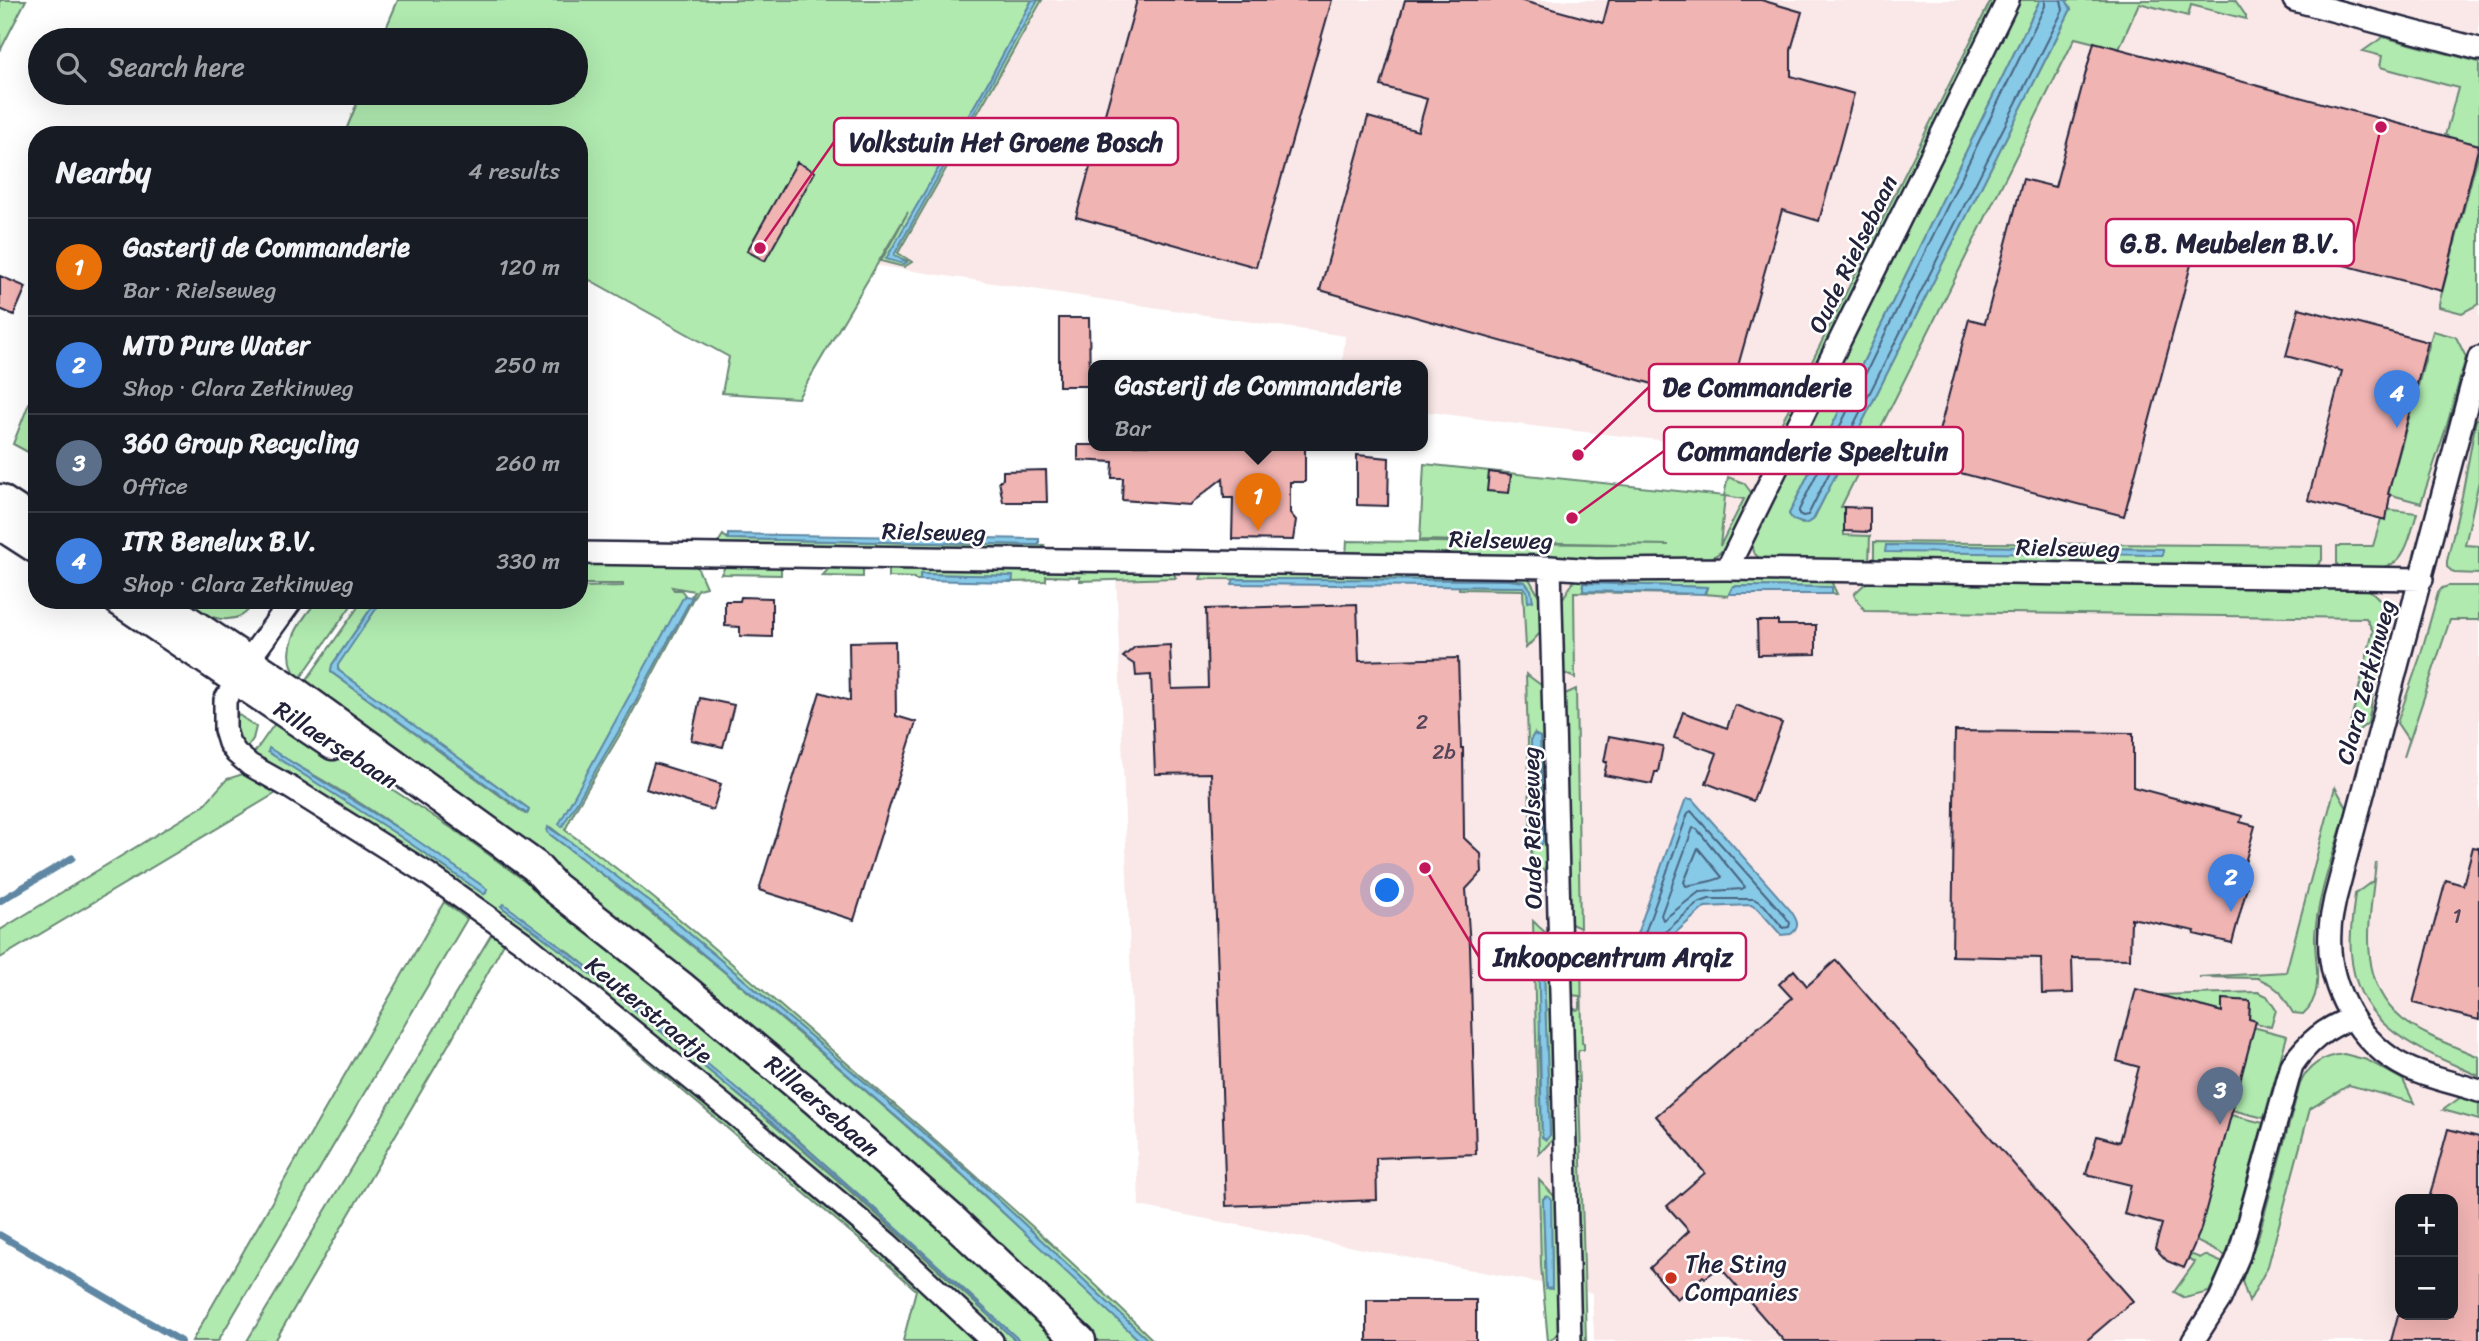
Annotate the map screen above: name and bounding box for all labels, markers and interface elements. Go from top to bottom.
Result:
search box [28,28,588,105]
text: Search here [108,44,245,90]
icon: search [52,48,90,86]
callout: Volkstuin Het Groene Bosch [834,118,1178,165]
text: Volkstuin Het Groene Bosch [849,119,1163,165]
text: Nearby [56,145,151,199]
text: 4 results [468,151,560,192]
street label: Oude Rielsebaan [1796,167,1910,341]
callout: G.B. Meubelen B.V. [2106,219,2354,266]
text: G.B. Meubelen B.V. [2120,220,2340,266]
text: Gasterij de Commanderie [123,224,410,270]
text: 1 [74,247,84,288]
text: 120 m [499,247,560,288]
text: Bar · Rielseweg [123,270,276,311]
text: MTD Pure Water [123,322,310,368]
text: 2 [72,345,86,386]
text: 250 m [494,345,560,386]
popup [1088,360,1428,451]
text: Gasterij de Commanderie [1115,362,1401,408]
callout: De Commanderie [1649,364,1866,411]
text: De Commanderie [1662,364,1852,410]
text: Shop · Clara Zetkinweg [123,368,354,409]
pin: 4 [2374,370,2420,428]
text: Bar [1115,408,1150,449]
text: 360 Group Recycling [123,420,359,466]
callout: Commanderie Speeltuin [1664,427,1963,474]
text: Commanderie Speeltuin [1677,428,1949,474]
text: 3 [73,443,85,484]
text: 260 m [495,443,560,484]
text: Office [123,466,188,507]
pin: 1 [1235,473,1281,531]
street label: Rielseweg [882,510,986,554]
text: ITR Benelux B.V. [123,518,317,564]
street label: Rielseweg [1449,518,1553,562]
street label: Rielseweg [2016,526,2120,570]
text: 4 [72,541,86,582]
text: 330 m [497,541,560,582]
text: Shop · Clara Zetkinweg [123,564,354,605]
street label: Clara Zetkinweg [2324,595,2408,769]
street label: Rillaersebaan [265,689,407,801]
house number: 2 [1416,703,1428,741]
house number: 2b [1432,733,1456,771]
street label: Oude Rielseweg [1510,746,1554,910]
pin: 2 [2208,854,2254,912]
your location [1370,873,1404,907]
house number: 1 [2452,897,2462,935]
callout: Inkoopcentrum Arqiz [1479,933,1746,980]
text: Inkoopcentrum Arqiz [1491,934,1734,980]
street label: Keuterstraatje [576,945,723,1075]
street label: Rillaersebaan [755,1044,890,1168]
pin: 3 [2197,1067,2243,1125]
map controls [2395,1194,2458,1320]
button: + [2395,1194,2458,1257]
place label: The Sting Companies [1685,1243,1799,1313]
button: − [2395,1257,2458,1320]
marker: The Sting Companies [1663,1270,1679,1286]

